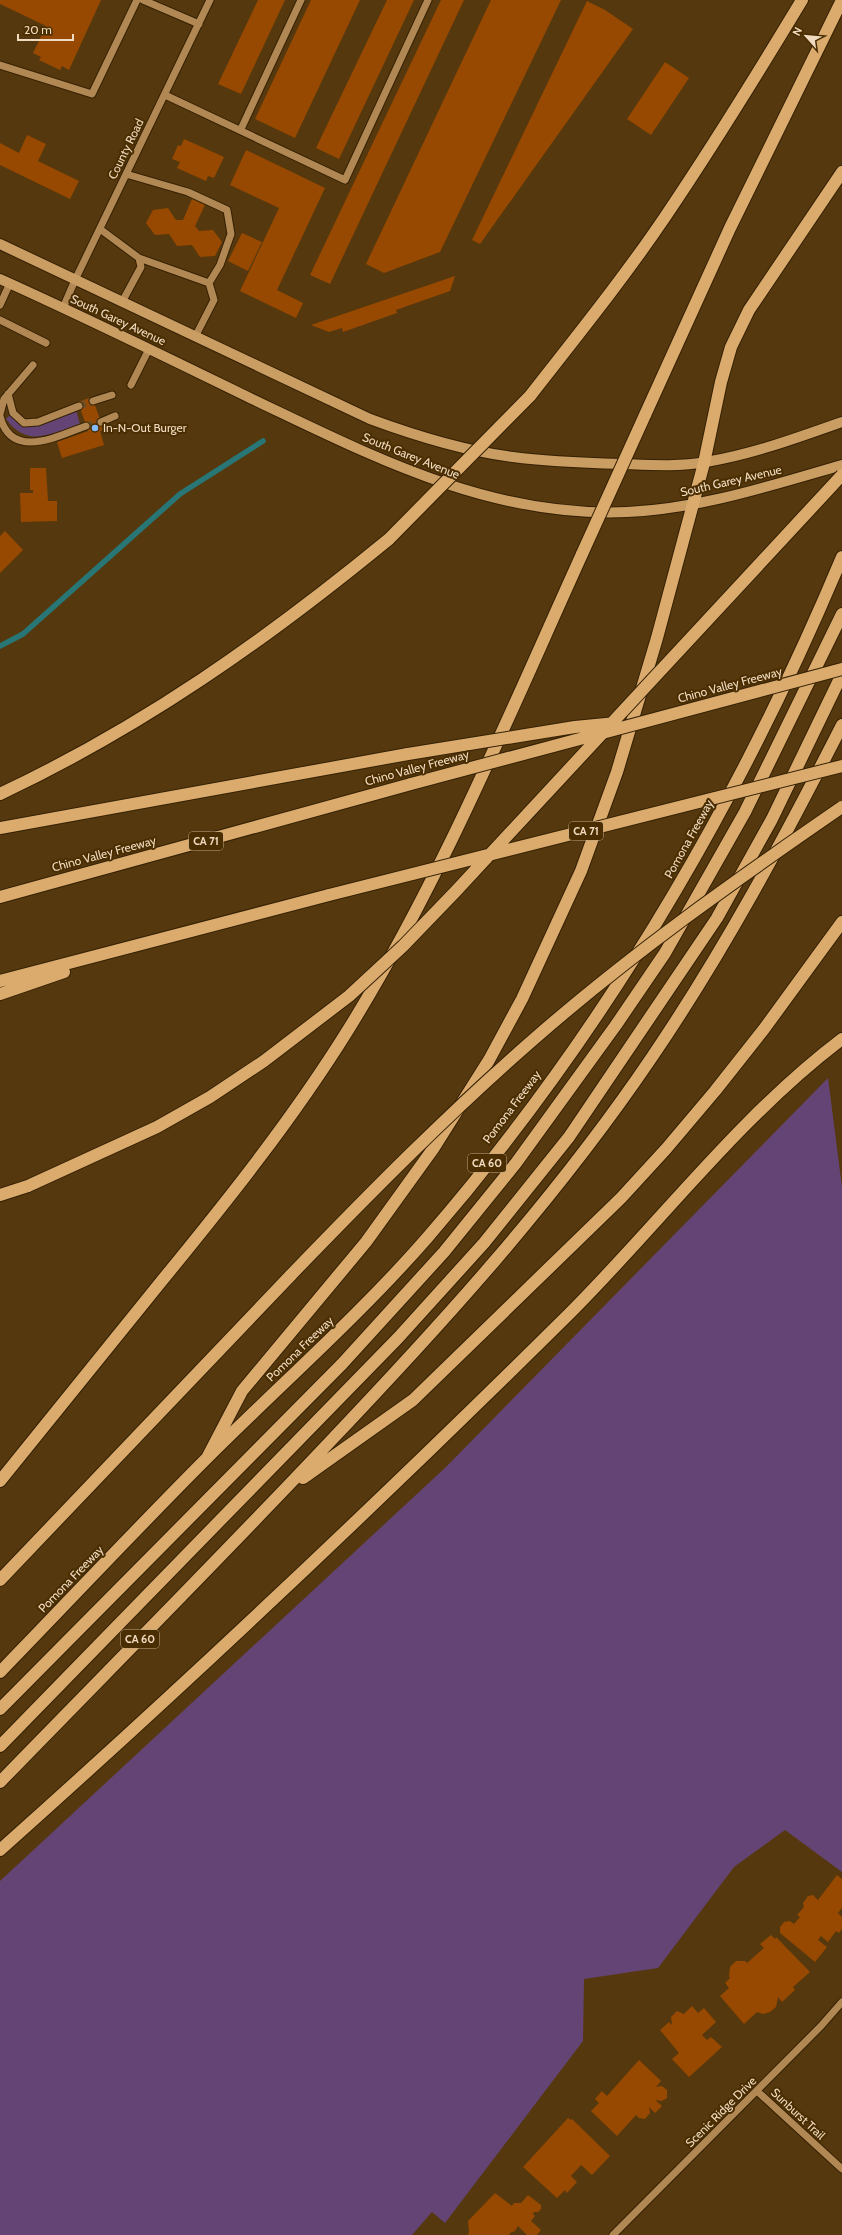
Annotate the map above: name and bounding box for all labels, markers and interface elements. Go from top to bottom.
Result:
scale bar [18,16,73,42]
north arrow [786,16,826,56]
text: 20 m [24,22,52,37]
text: N [789,25,805,38]
street label: County Road [104,116,147,182]
street label: South Garey Avenue [68,291,168,348]
place label: In-N-Out Burger [103,420,187,435]
marker: In-N-Out Burger [90,423,100,433]
street label: South Garey Avenue [360,429,462,482]
street label: South Garey Avenue [679,462,783,499]
street label: Chino Valley Freeway [676,663,784,706]
street label: Chino Valley Freeway [363,746,471,789]
street label: Pomona Freeway [661,797,716,881]
road number: CA 71 [569,822,603,840]
street label: Chino Valley Freeway [50,832,158,875]
road number: CA 71 [189,832,223,850]
street label: Pomona Freeway [479,1067,544,1146]
road number: CA 60 [468,1154,506,1172]
street label: Pomona Freeway [263,1313,336,1384]
street label: Pomona Freeway [35,1542,106,1615]
road number: CA 60 [121,1630,159,1648]
street label: Scenic Ridge Drive [682,2073,759,2150]
street label: Sunburst Trail [768,2085,829,2143]

